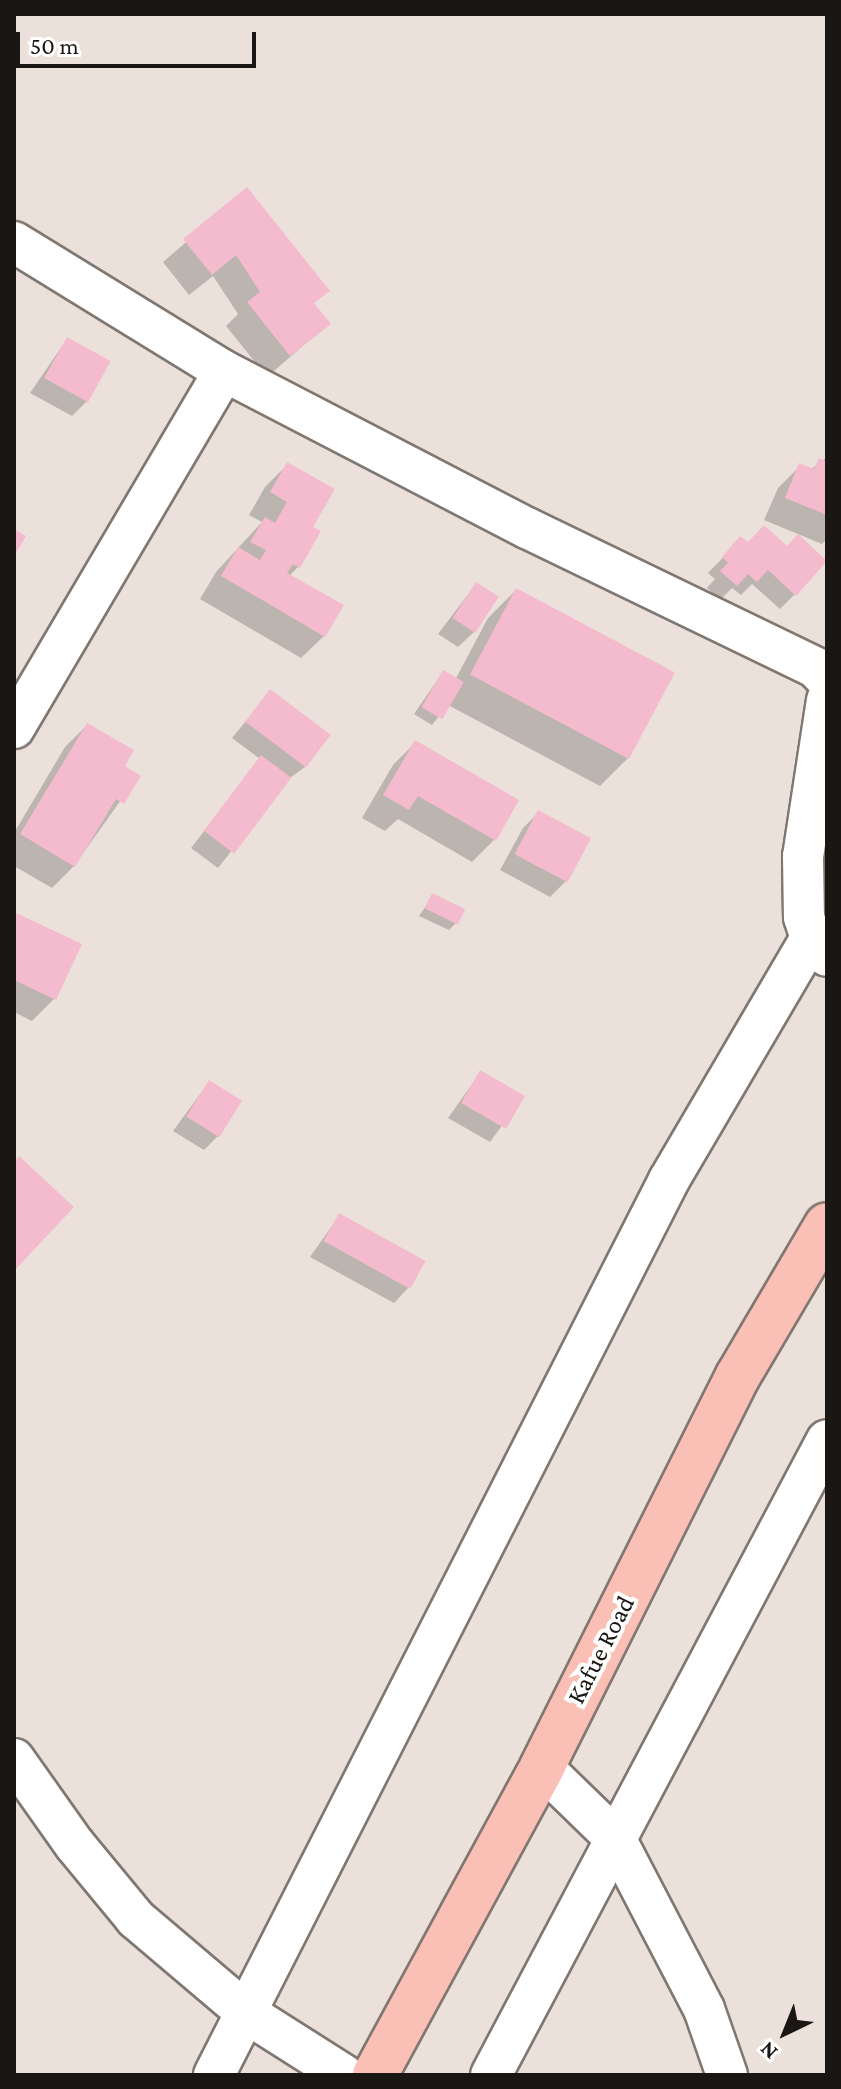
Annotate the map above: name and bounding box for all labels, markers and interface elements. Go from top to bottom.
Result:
scale bar [20,16,260,66]
text: 50 m [30,32,79,59]
street label: Kafue Road [560,1591,642,1709]
north arrow [745,1993,825,2073]
text: N [754,2037,782,2065]

